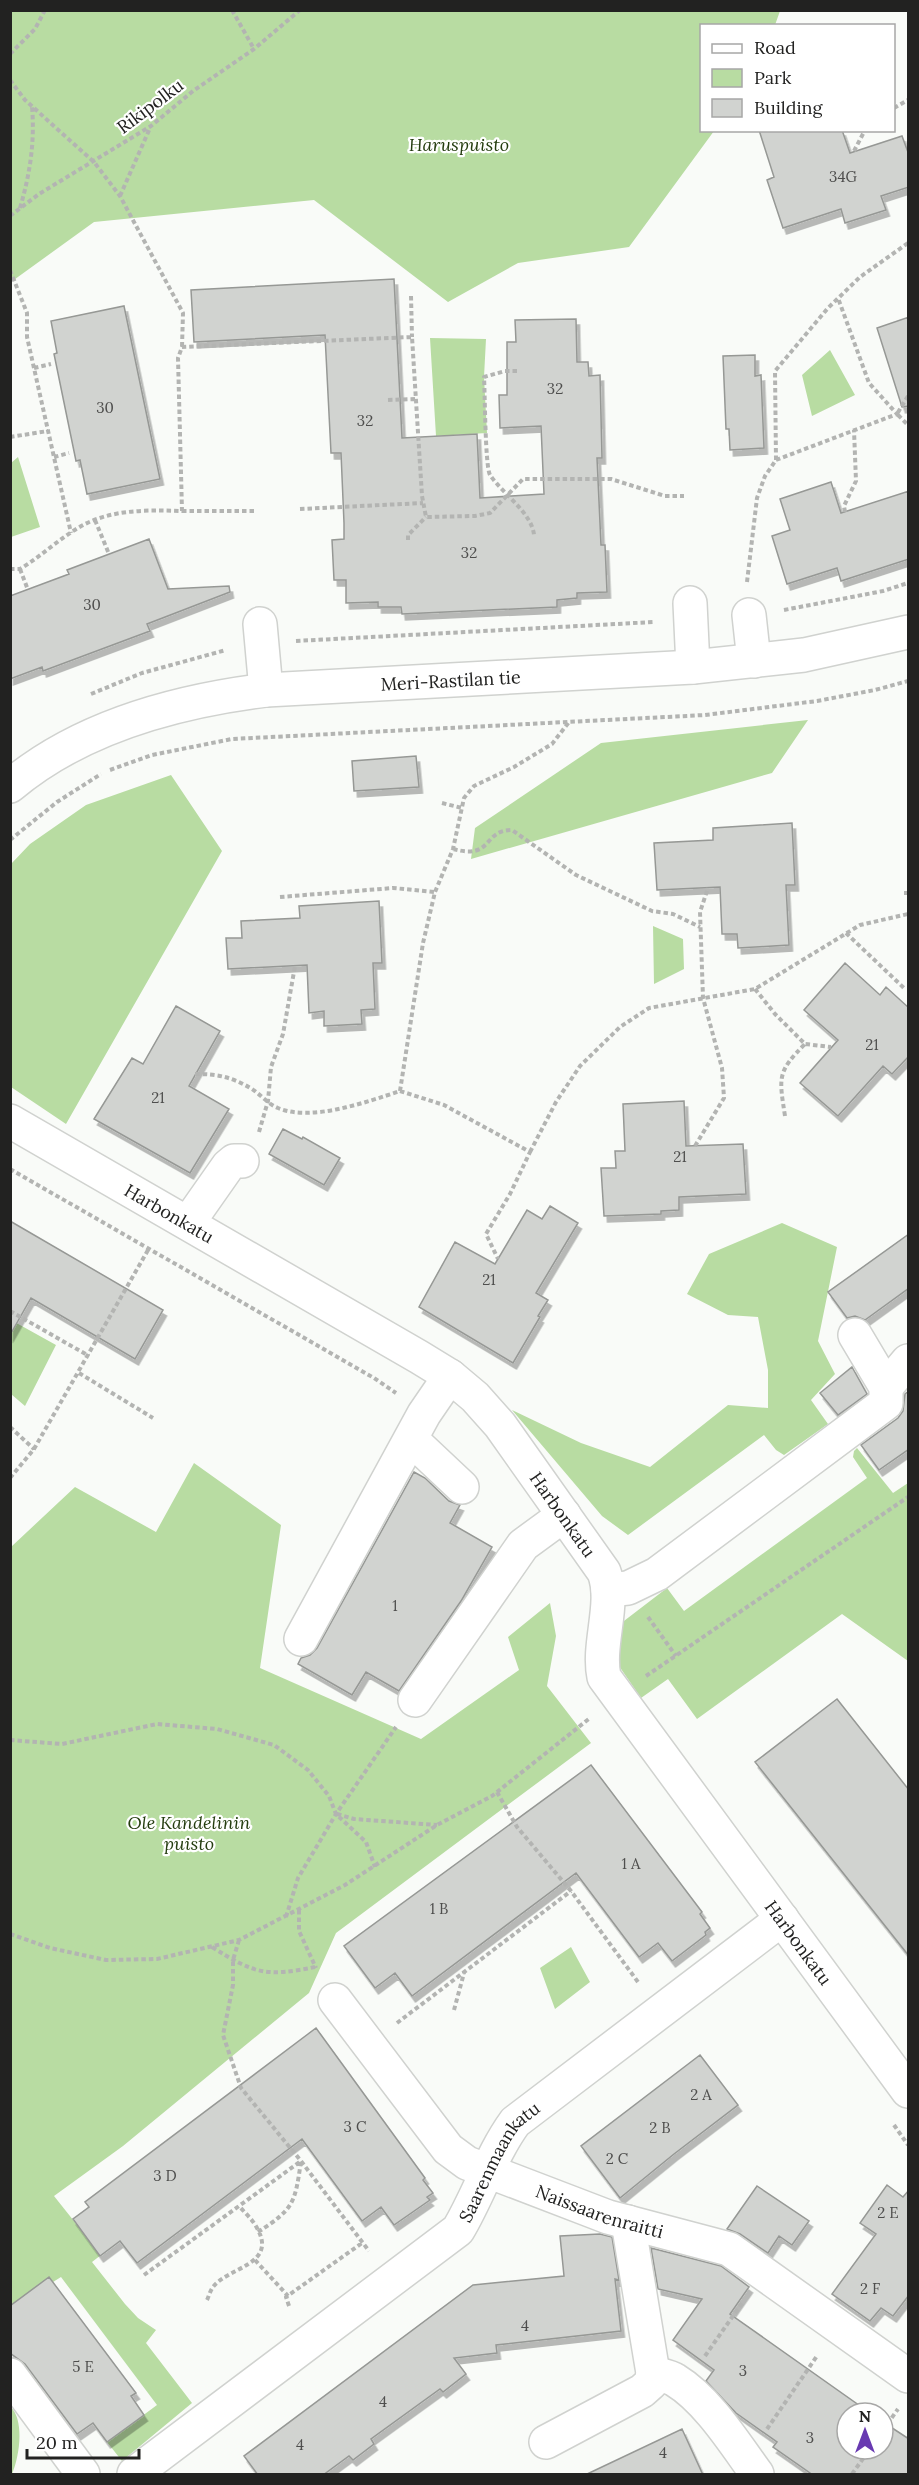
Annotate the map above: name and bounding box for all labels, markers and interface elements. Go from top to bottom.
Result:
legend [700,24,895,132]
text: Road [754,36,796,59]
text: Park [754,66,792,89]
street label: Rikipolku [112,73,188,139]
text: Building [754,96,824,119]
park label: Haruspuisto [409,133,509,156]
house number: 34G [829,167,858,186]
house number: 32 [547,379,563,398]
house number: 30 [96,398,114,417]
house number: 32 [357,411,373,430]
house number: 32 [461,543,477,562]
house number: 30 [83,595,101,614]
street label: Meri-Rastilan tie [380,665,521,695]
house number: 21 [865,1035,879,1054]
house number: 21 [151,1088,165,1107]
house number: 21 [673,1147,687,1166]
street label: Harbonkatu [121,1178,218,1248]
house number: 21 [482,1270,496,1289]
street label: Harbonkatu [525,1467,601,1562]
house number: 1 [392,1596,398,1615]
park label: Ole Kandelinin puisto [128,1811,250,1855]
house number: 1 A [622,1854,641,1873]
street label: Harbonkatu [760,1896,838,1990]
house number: 1 B [430,1899,448,1918]
house number: 2 A [690,2085,712,2104]
street label: Saarenmaankatu [453,2096,544,2226]
house number: 3 C [344,2117,367,2136]
house number: 2 B [649,2118,671,2137]
house number: 2 C [606,2149,629,2168]
house number: 3 D [153,2166,177,2185]
street label: Naissaarenraitti [533,2179,666,2243]
house number: 2 E [877,2203,899,2222]
house number: 2 F [860,2279,880,2298]
house number: 4 [521,2316,529,2335]
house number: 5 E [72,2357,94,2376]
house number: 3 [739,2361,747,2380]
house number: 4 [379,2392,387,2411]
north arrow [835,2401,895,2461]
text: N [859,2406,871,2426]
scale bar [27,2422,140,2460]
house number: 3 [806,2428,814,2447]
text: 20 m [36,2431,78,2454]
house number: 4 [296,2435,304,2454]
house number: 4 [659,2443,667,2462]

